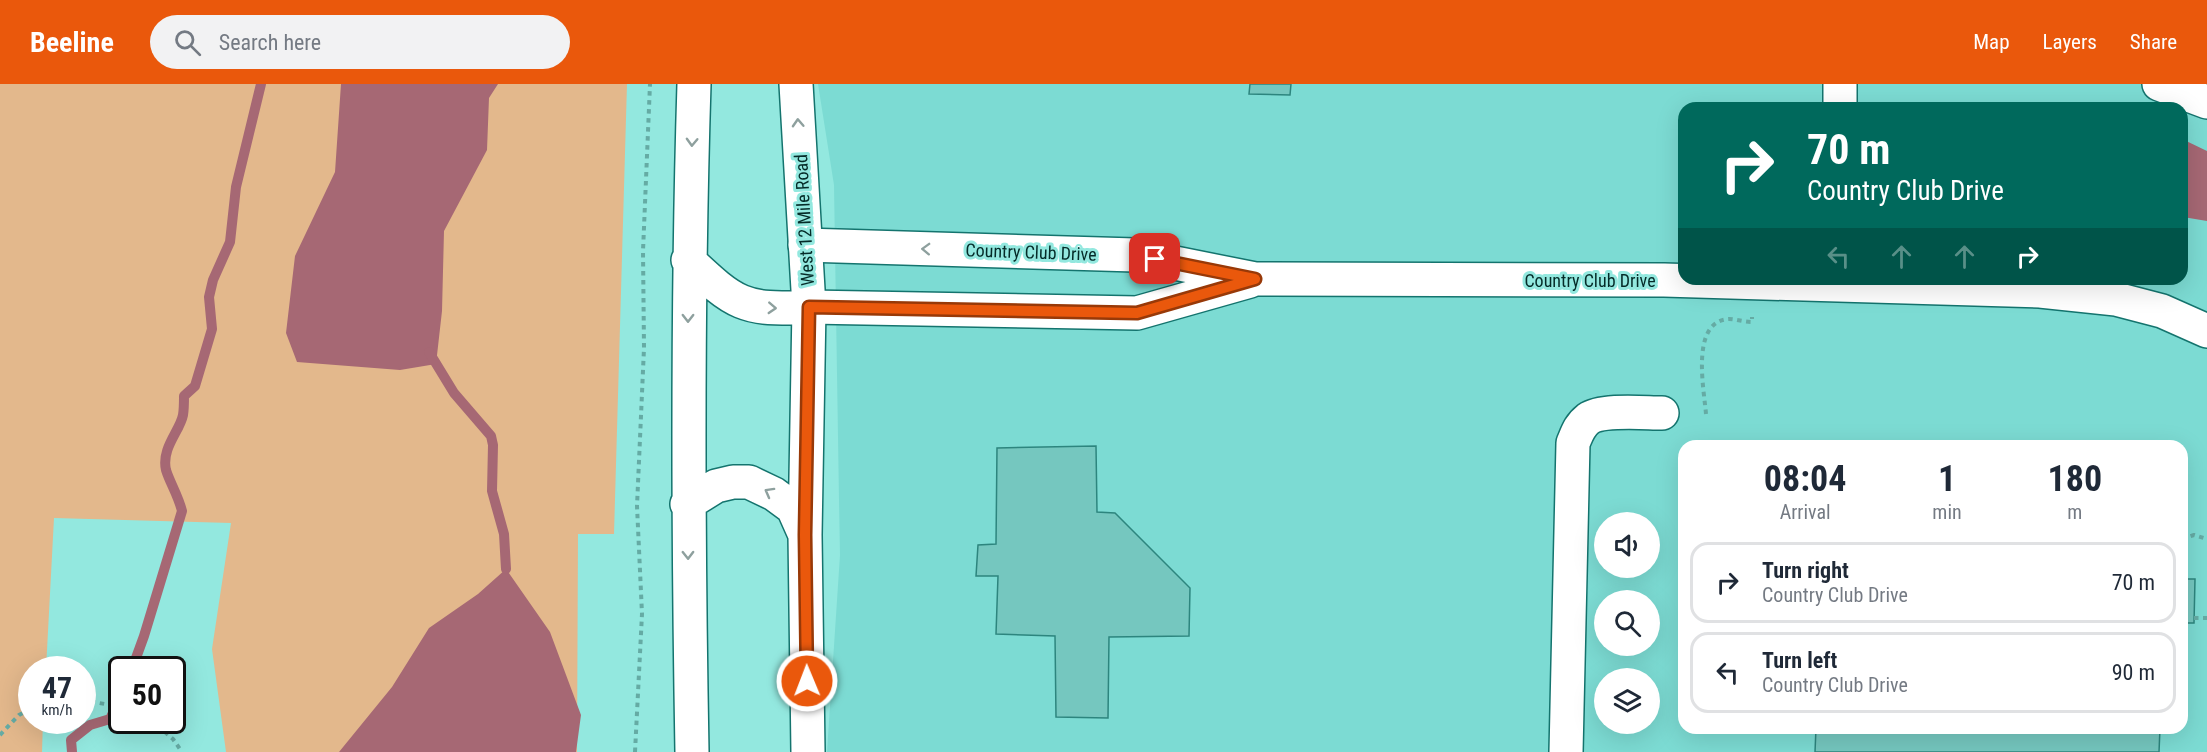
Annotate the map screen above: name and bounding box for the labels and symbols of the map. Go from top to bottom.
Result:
one-way arrow [792,119,805,128]
one-way arrow [686,138,699,147]
street label: West 12 Mile Road [790,154,818,286]
pin [1129,233,1180,284]
street label: Country Club Drive [965,239,1097,265]
one-way arrow [922,242,931,255]
street label: Country Club Drive [1524,270,1656,291]
one-way arrow [768,302,777,315]
one-way arrow [682,314,694,323]
one-way arrow [765,488,775,499]
one-way arrow [682,551,694,560]
position arrow [775,649,839,713]
speed limit sign: 50 [108,656,186,734]

